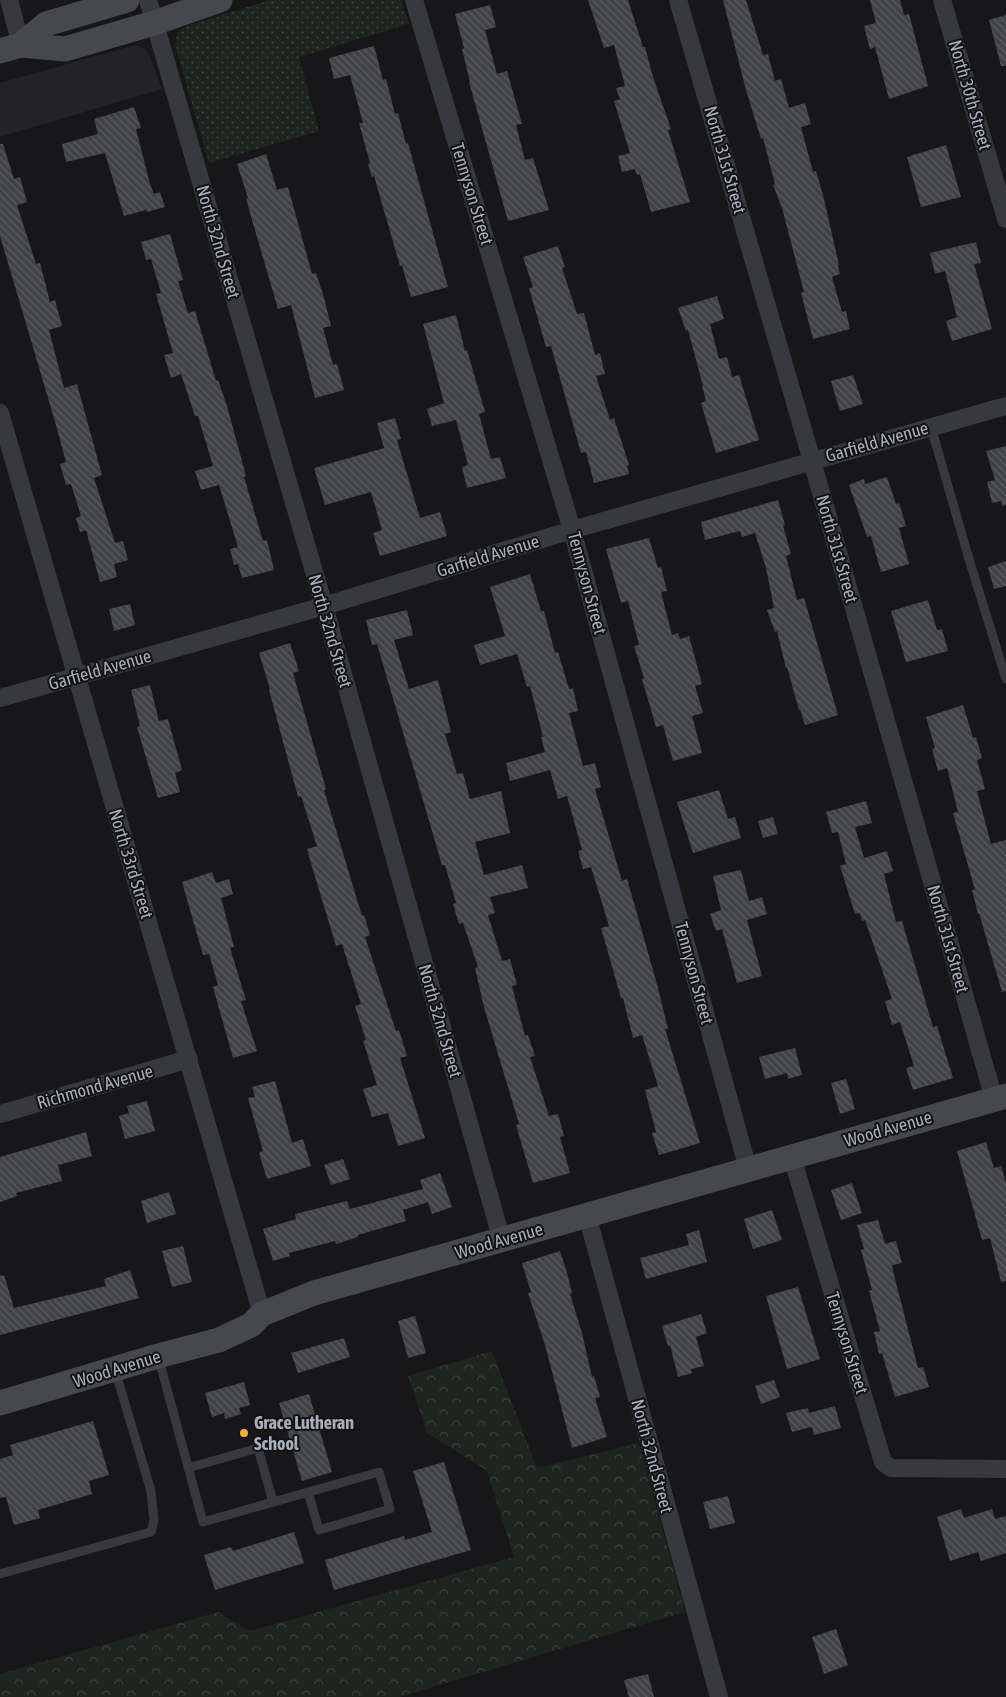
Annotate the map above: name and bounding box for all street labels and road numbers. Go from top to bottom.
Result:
street label: North 30th Street [945,37,996,152]
street label: North 31st Street [700,104,751,216]
street label: Tennyson Street [447,140,498,247]
street label: North 32nd Street [192,183,245,301]
street label: Garfield Avenue [823,417,931,466]
street label: North 31st Street [812,493,863,605]
street label: Tennyson Street [564,529,611,636]
street label: Garfield Avenue [434,530,541,581]
street label: North 32nd Street [304,572,357,690]
street label: Garfield Avenue [46,645,154,694]
street label: North 33rd Street [105,807,158,921]
street label: North 31st Street [923,883,974,995]
street label: Tennyson Street [671,919,718,1026]
street label: North 32nd Street [414,962,467,1080]
street label: Richmond Avenue [35,1060,155,1113]
street label: Wood Avenue [842,1106,934,1151]
street label: Wood Avenue [453,1218,545,1263]
street label: Tennyson Street [822,1289,873,1396]
street label: Wood Avenue [71,1345,163,1392]
street label: North 32nd Street [627,1397,678,1515]

